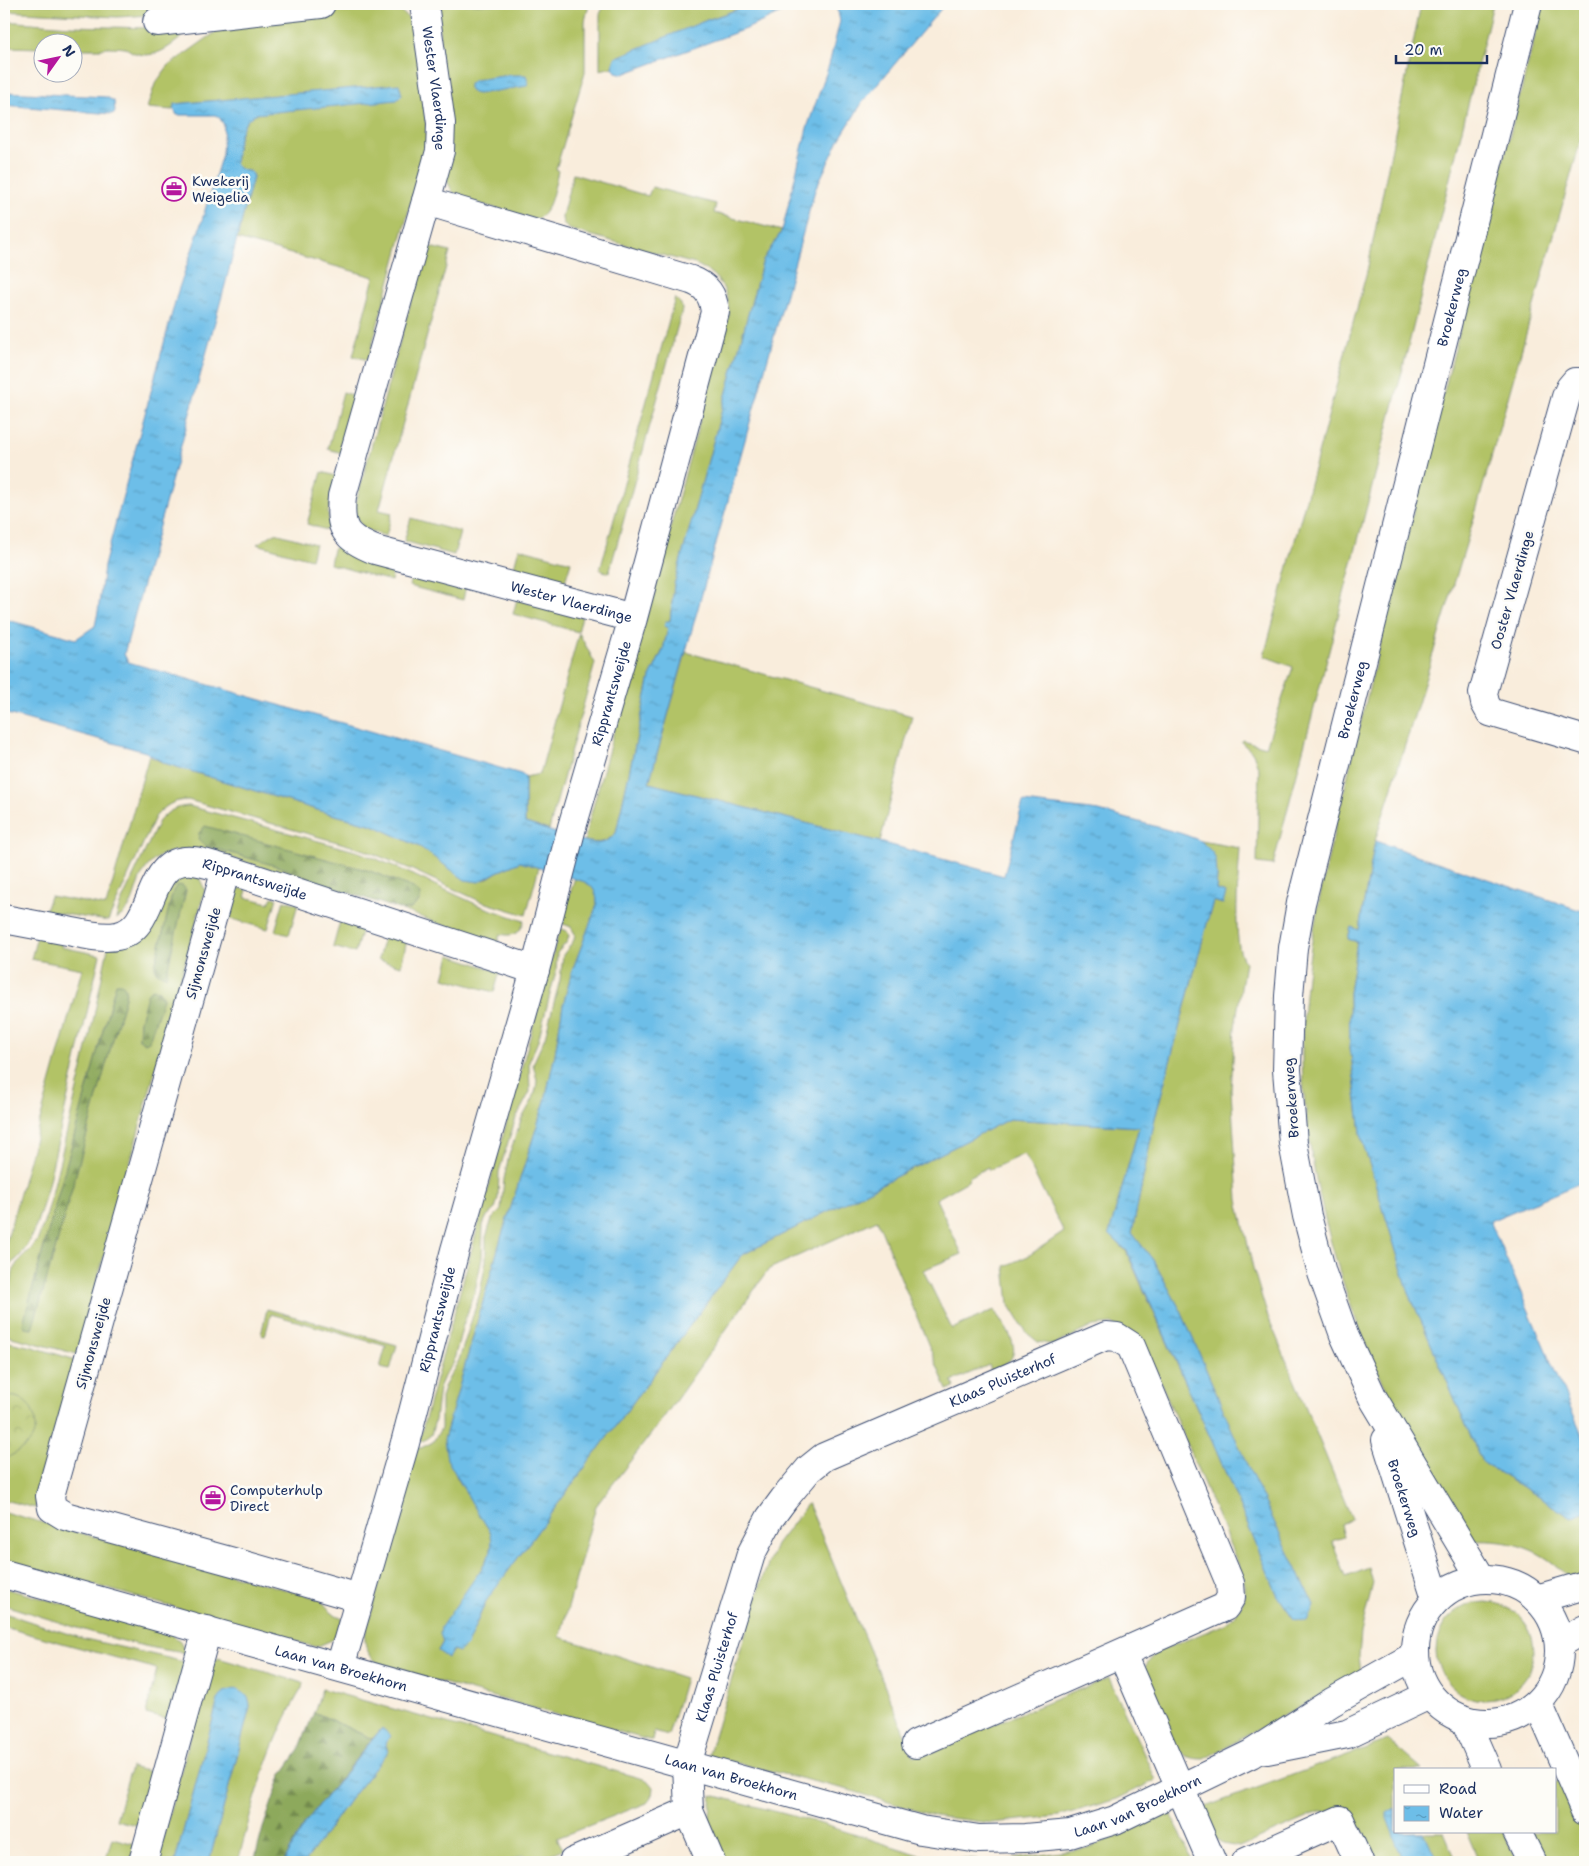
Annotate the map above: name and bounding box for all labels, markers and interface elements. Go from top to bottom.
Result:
street label: Wester Vlaerdinge [418,25,450,151]
north arrow [32,32,82,82]
scale bar [1396,32,1488,64]
text: 20 m [1404,40,1443,60]
text: N [58,41,79,60]
place label: Kwekerij Weigelia [192,172,250,206]
office icon: Kwekerij Weigelia [161,176,187,202]
street label: Broekerweg [1433,266,1470,348]
street label: Ooster Vlaerdinge [1486,528,1538,652]
street label: Wester Vlaerdinge [508,577,635,627]
street label: Ripprantsweijde [587,638,635,748]
street label: Broekerweg [1334,659,1371,741]
street label: Ripprantsweijde [201,854,310,904]
street label: Sijmonsweijde [181,905,225,1001]
street label: Broekerweg [1279,1057,1303,1139]
street label: Ripprantsweijde [415,1264,459,1374]
street label: Sijmonsweijde [71,1295,115,1391]
street label: Klaas Pluisterhof [947,1349,1059,1411]
street label: Broekerweg [1384,1457,1425,1539]
place label: Computerhulp Direct [230,1481,323,1515]
office icon: Computerhulp Direct [200,1485,226,1511]
street label: Klaas Pluisterhof [691,1609,742,1724]
street label: Laan van Broekhorn [273,1641,410,1695]
street label: Laan van Broekhorn [663,1750,800,1804]
legend [1394,1768,1556,1834]
street label: Laan van Broekhorn [1072,1770,1204,1841]
text: Road [1439,1779,1477,1799]
text: Water [1439,1803,1483,1823]

